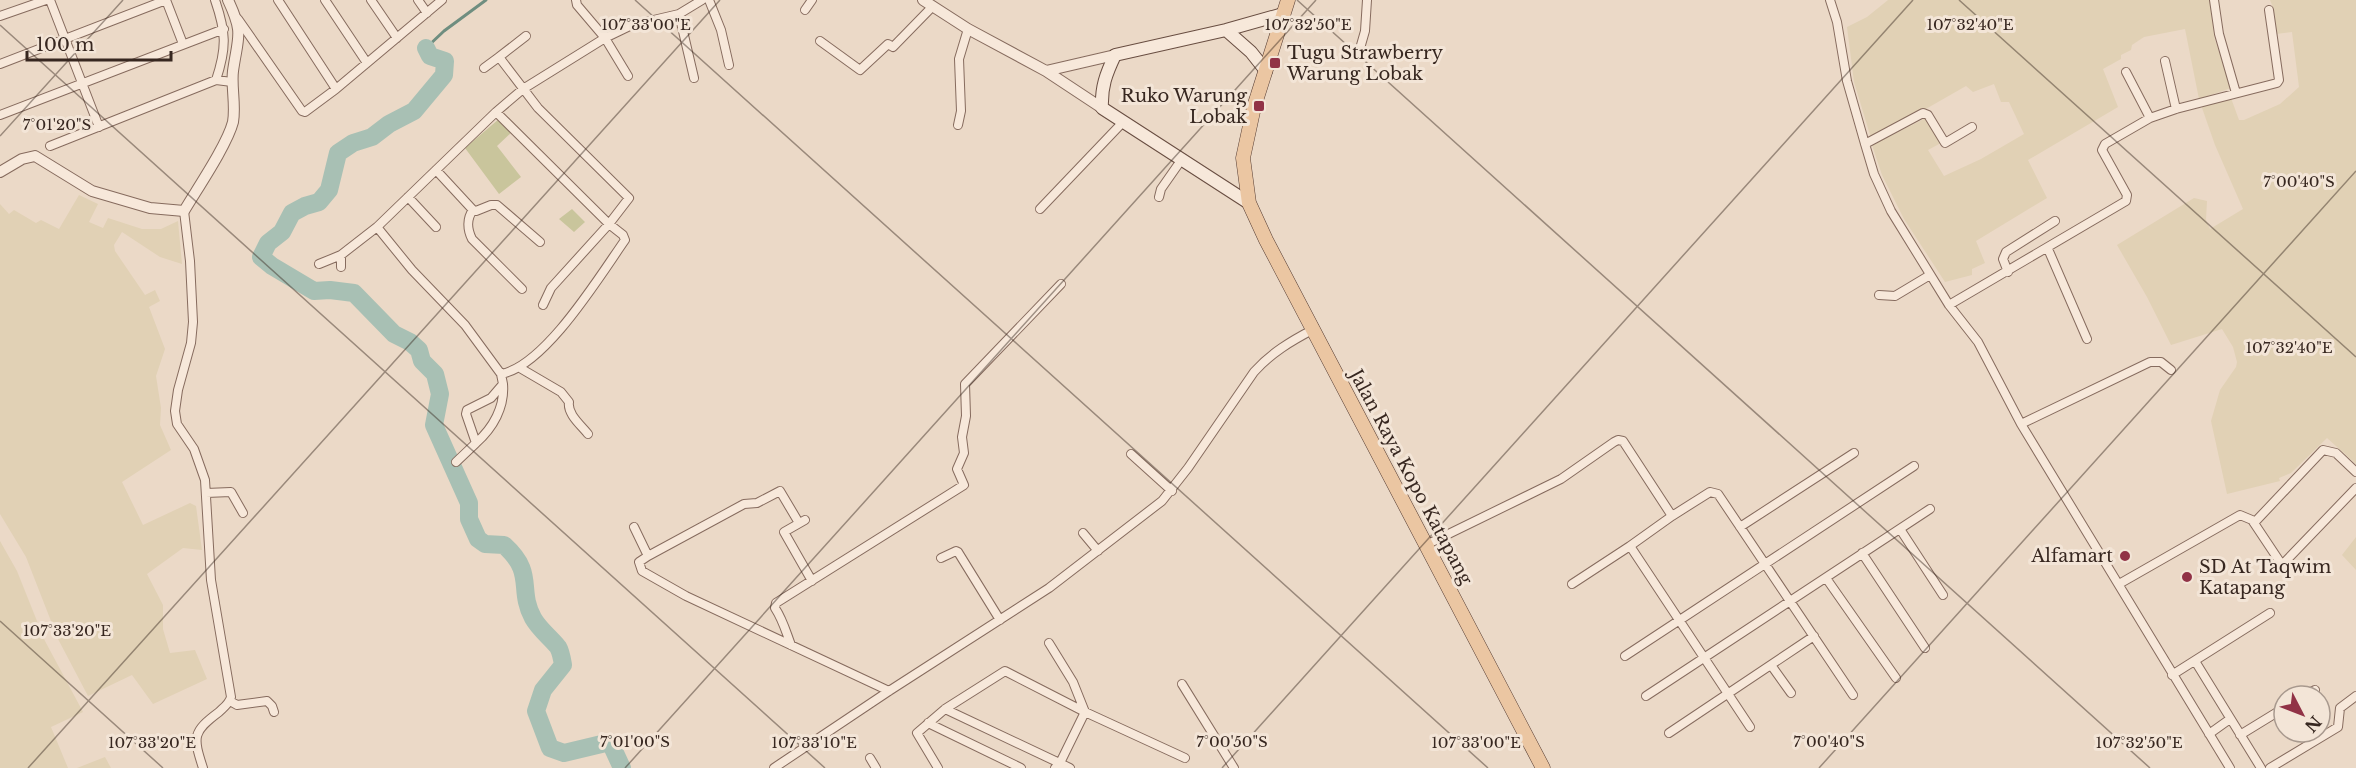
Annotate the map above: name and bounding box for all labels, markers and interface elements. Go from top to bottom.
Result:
text: 107°33'00"E [601,15,691,34]
text: 107°32'50"E [1264,15,1352,34]
text: 107°32'40"E [1926,15,2014,34]
scale bar [27,24,171,62]
text: 100 m [36,34,94,56]
place label: Tugu Strawberry Warung Lobak [1286,42,1444,85]
marker: Tugu Strawberry Warung Lobak [1268,56,1282,70]
place label: Ruko Warung Lobak [1121,85,1247,128]
marker: Ruko Warung Lobak [1252,99,1266,113]
text: 7°01'20"S [23,115,91,134]
text: 7°00'40"S [2263,172,2335,191]
text: 107°32'40"E [2245,338,2333,357]
street label: Jalan Raya Kopo Katapang [1344,364,1477,589]
place label: Alfamart [2030,545,2113,567]
marker: Alfamart [2118,549,2132,563]
place label: SD At Taqwim Katapang [2199,556,2331,599]
marker: SD At Taqwim Katapang [2180,570,2194,584]
text: 107°33'20"E [23,621,111,640]
north arrow [2272,684,2332,744]
text: N [2301,712,2326,736]
text: 7°01'00"S [600,732,670,751]
text: 7°00'50"S [1196,732,1268,751]
text: 7°00'40"S [1793,732,1865,751]
text: 107°33'20"E [108,733,196,752]
text: 107°33'10"E [771,733,857,752]
text: 107°33'00"E [1431,733,1521,752]
text: 107°32'50"E [2095,733,2183,752]

